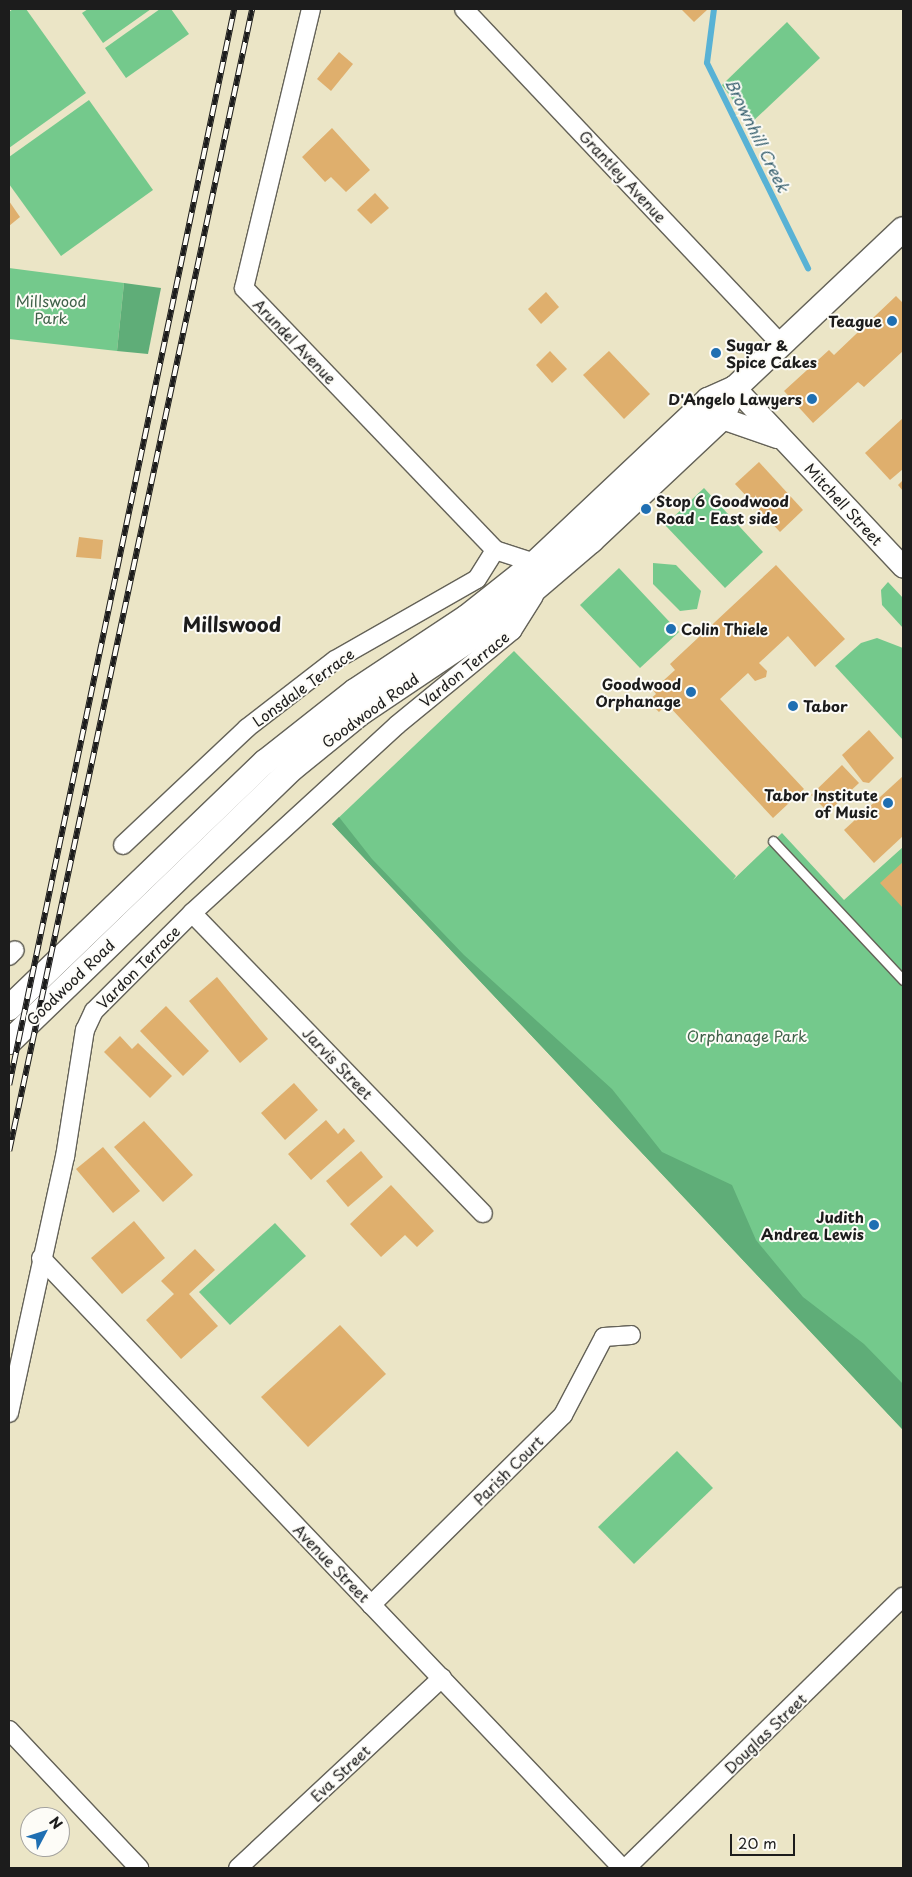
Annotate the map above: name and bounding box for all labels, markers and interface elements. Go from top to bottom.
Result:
water label: Brownhill Creek [722,75,794,195]
street label: Grantley Avenue [575,126,671,226]
park label: Millswood Park [16,291,86,326]
street label: Arundel Avenue [250,295,340,387]
place label: Teague [828,312,882,330]
marker: Teague [886,315,898,327]
place label: Sugar & Spice Cakes [726,335,818,370]
marker: Sugar & Spice Cakes [710,347,722,359]
place label: D'Angelo Lawyers [668,390,802,408]
marker: D'Angelo Lawyers [806,393,818,405]
street label: Mitchell Street [801,459,887,549]
place label: Stop 6 Goodwood Road - East side [656,491,790,526]
marker: Stop 6 Goodwood Road - East side [640,503,652,515]
district label: Millswood [183,612,281,636]
place label: Colin Thiele [681,620,769,638]
marker: Colin Thiele [665,623,677,635]
street label: Vardon Terrace [416,627,512,711]
street label: Lonsdale Terrace [248,644,358,730]
street label: Goodwood Road [318,669,422,751]
place label: Goodwood Orphanage [596,674,681,709]
marker: Goodwood Orphanage [685,686,697,698]
place label: Tabor [803,697,848,715]
marker: Tabor [787,700,799,712]
place label: Tabor Institute of Music [764,785,878,820]
marker: Tabor Institute of Music [882,797,894,809]
street label: Vardon Terrace [93,922,183,1012]
street label: Goodwood Road [22,935,118,1029]
street label: Jarvis Street [299,1023,377,1103]
park label: Orphanage Park [687,1027,807,1045]
place label: Judith Andrea Lewis [761,1207,864,1242]
marker: Judith Andrea Lewis [868,1219,880,1231]
street label: Parish Court [470,1432,546,1508]
street label: Avenue Street [290,1520,374,1606]
street label: Douglas Street [720,1689,810,1777]
street label: Eva Street [306,1741,374,1805]
north arrow [20,1807,70,1857]
text: N [44,1812,68,1834]
scale bar [732,1824,797,1856]
text: 20 m [738,1831,777,1854]

